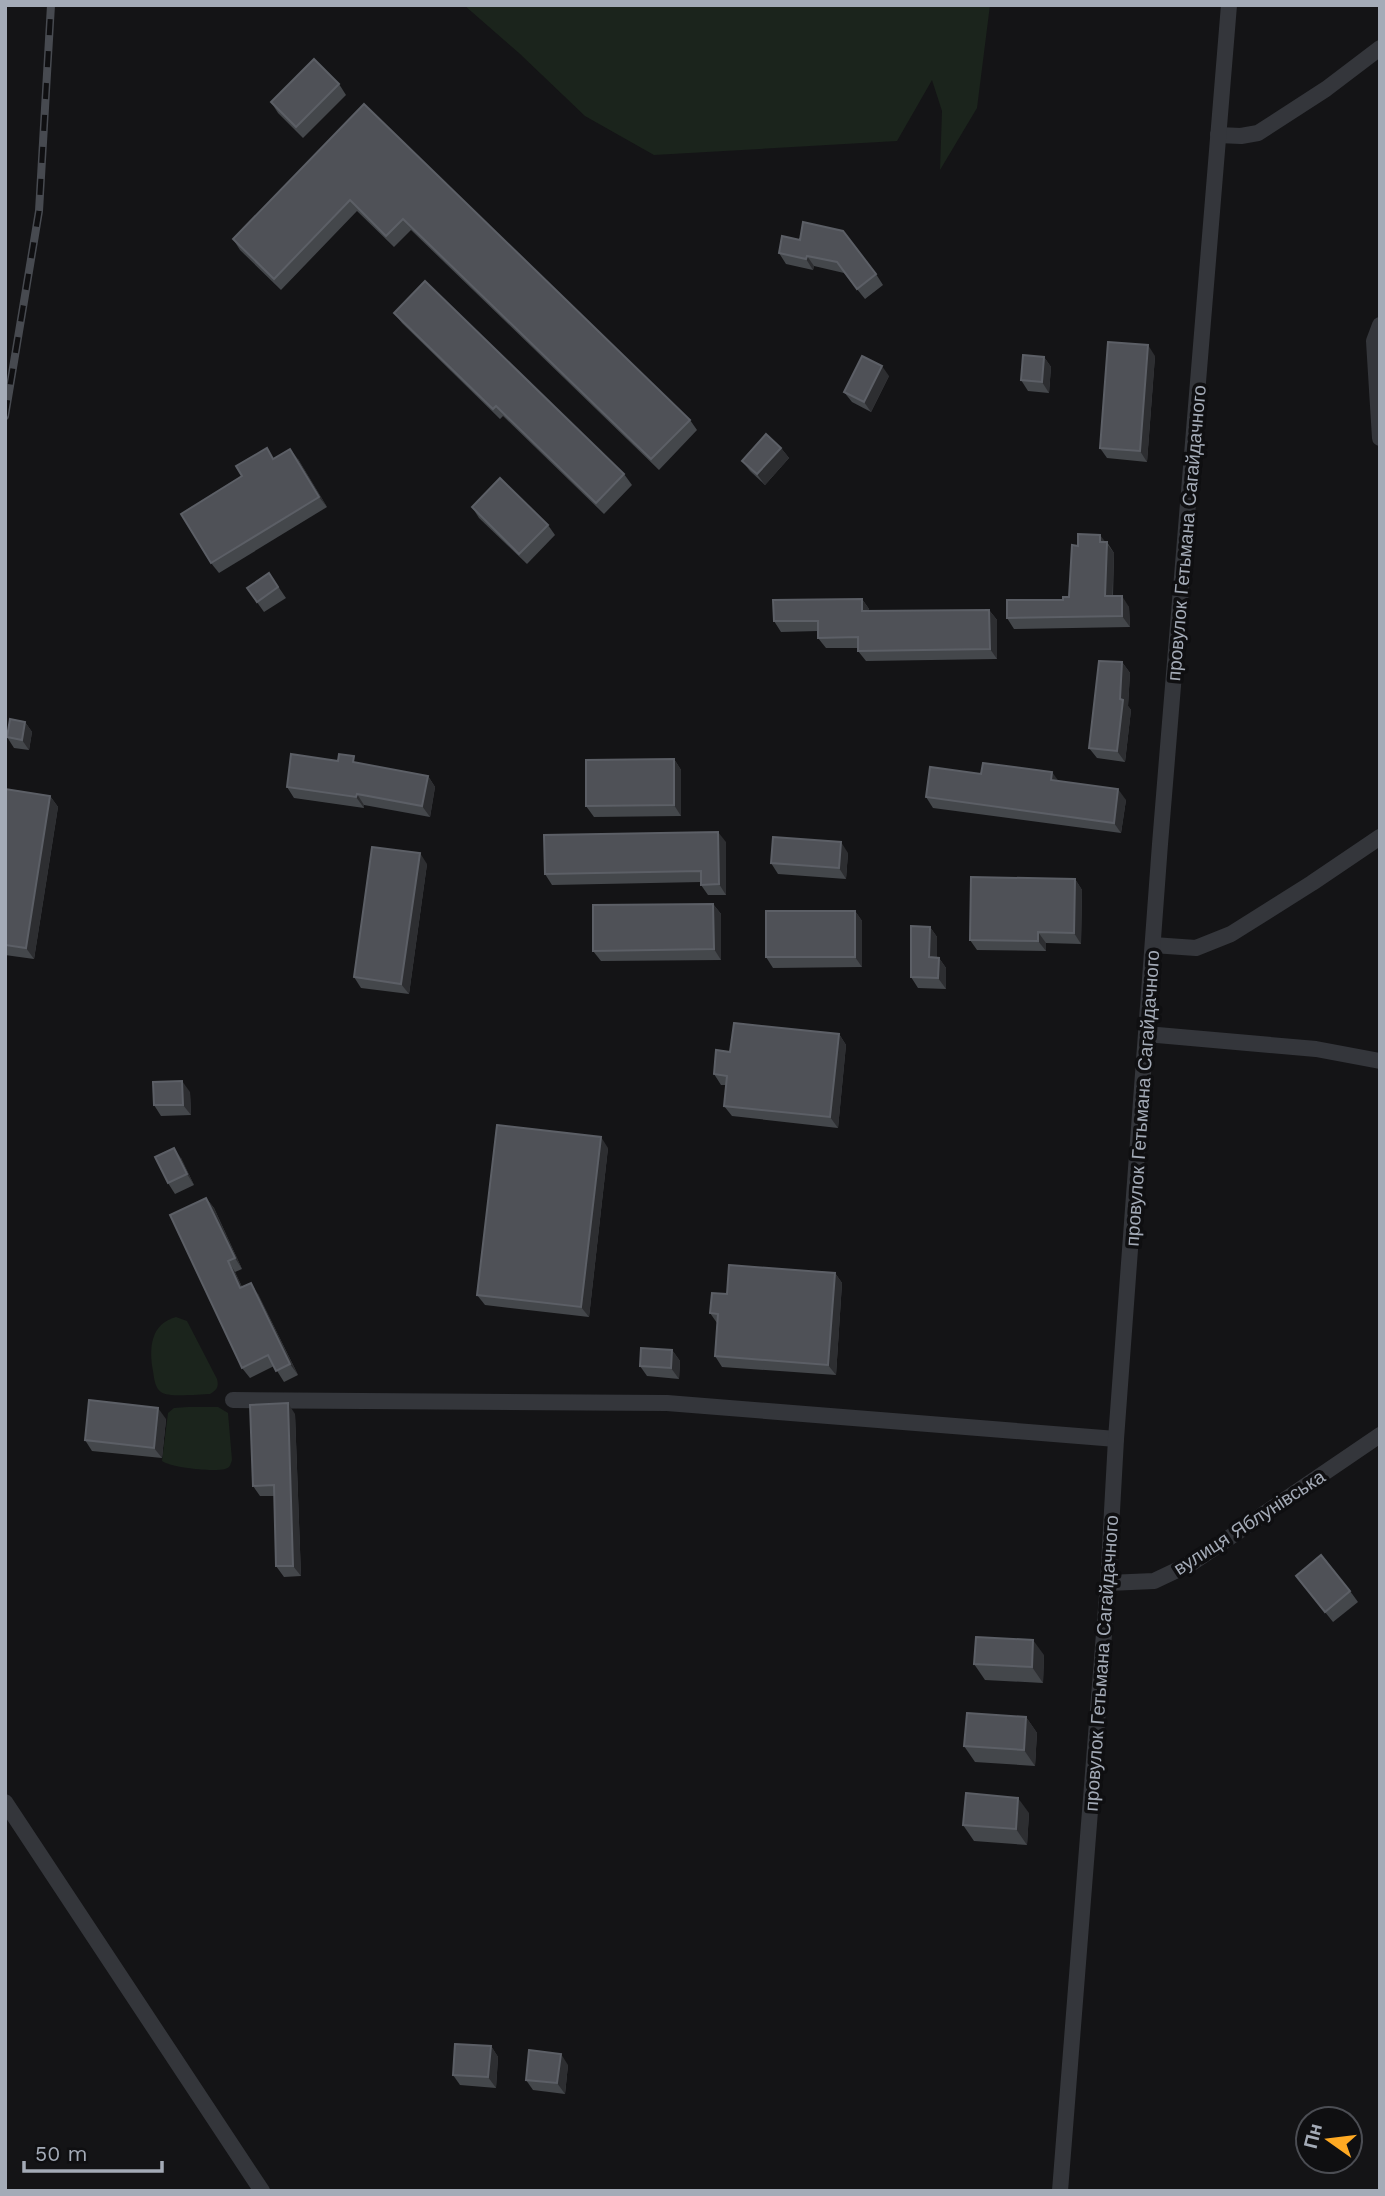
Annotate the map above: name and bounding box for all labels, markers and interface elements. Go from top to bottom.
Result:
street label: провулок Гетьмана Сагайдачного [1162,384,1211,682]
street label: провулок Гетьмана Сагайдачного [1121,949,1164,1247]
street label: вулиця Яблунівська [1169,1465,1330,1580]
street label: провулок Гетьмана Сагайдачного [1080,1514,1123,1812]
north arrow [1294,2105,1364,2175]
text: Пн [1299,2121,1327,2151]
scale bar [24,2130,163,2174]
text: 50 m [35,2141,87,2166]

